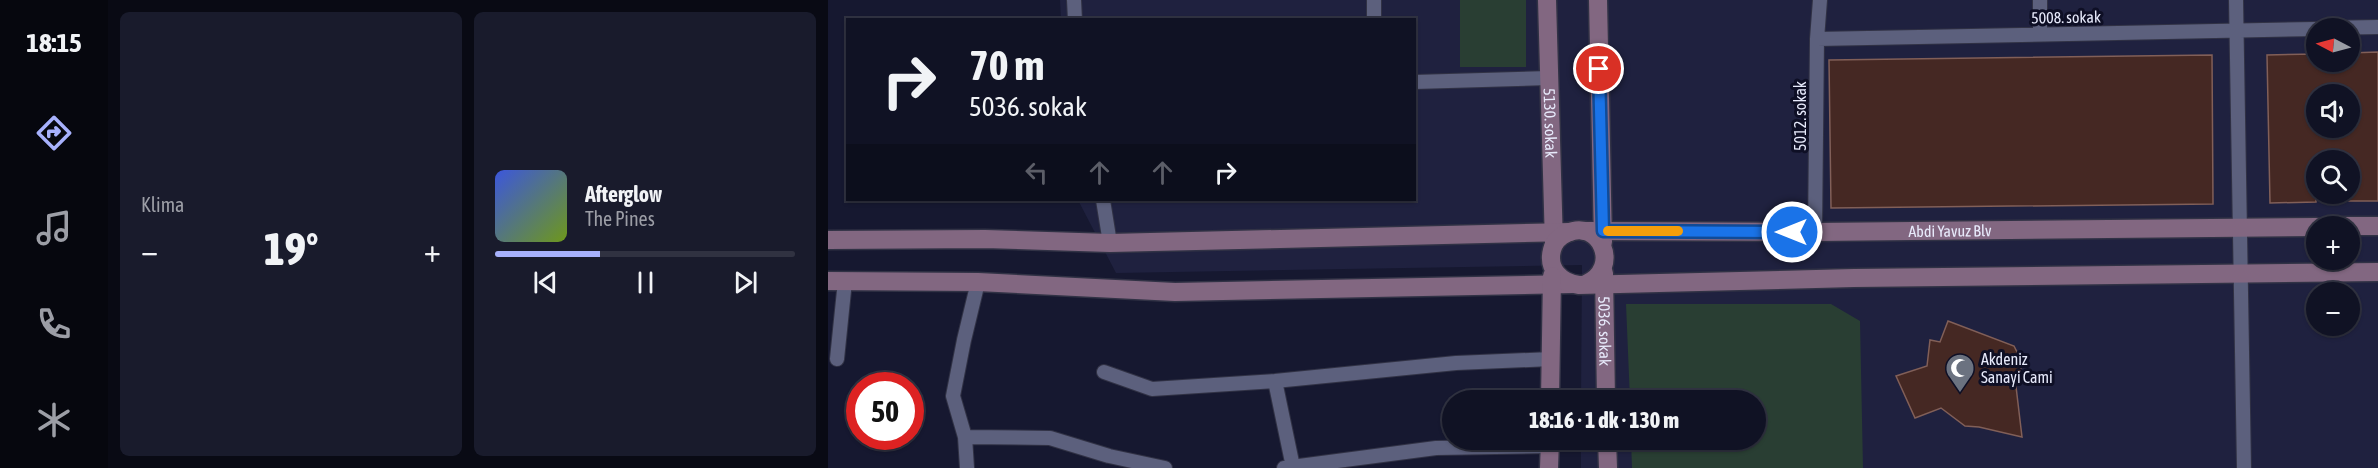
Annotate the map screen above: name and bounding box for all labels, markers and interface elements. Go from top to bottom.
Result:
street label: 5008. sokak [2031,7,2101,27]
north arrow [2306,18,2360,72]
map controls [2306,18,2360,336]
text: 18:15 [26,27,82,58]
text: 70 m [969,41,1044,89]
icon: right [870,42,948,120]
pin [1573,43,1624,94]
icon: arrive [1582,52,1615,85]
street label: 5012. sokak [1791,81,1809,151]
button: sound [2306,84,2360,138]
street label: 5130. sokak [1541,88,1561,158]
text: 5036. sokak [969,91,1087,122]
icon: directions [33,112,75,154]
button: search [2306,150,2360,204]
icon: left [1020,156,1053,189]
icon: ahead [1083,156,1116,189]
icon: ahead [1146,156,1179,189]
icon: right [1209,156,1242,189]
text: Afterglow [585,181,662,207]
text: Klima [141,193,184,216]
position arrow [1760,200,1824,264]
icon: music [33,207,75,249]
text: The Pines [585,207,655,230]
button: + [2306,216,2360,270]
street label: Abdi Yavuz Blv [1908,221,1992,240]
text: 19° [264,223,318,275]
text: − [141,231,158,269]
text: + [424,231,441,269]
icon: previous [529,266,562,299]
icon: pause [629,266,662,299]
icon: next [729,266,762,299]
button: − [2306,282,2360,336]
street label: 5036. sokak [1595,296,1614,366]
icon: phone [33,303,75,345]
place label: Akdeniz Sanayi Cami [1981,350,2053,387]
mosque icon: Akdeniz Sanayi Cami [1944,352,1976,394]
speed limit sign: 50 [846,372,924,450]
icon: climate [33,399,75,441]
text: 18:16 · 1 dk · 130 m [1529,407,1679,433]

